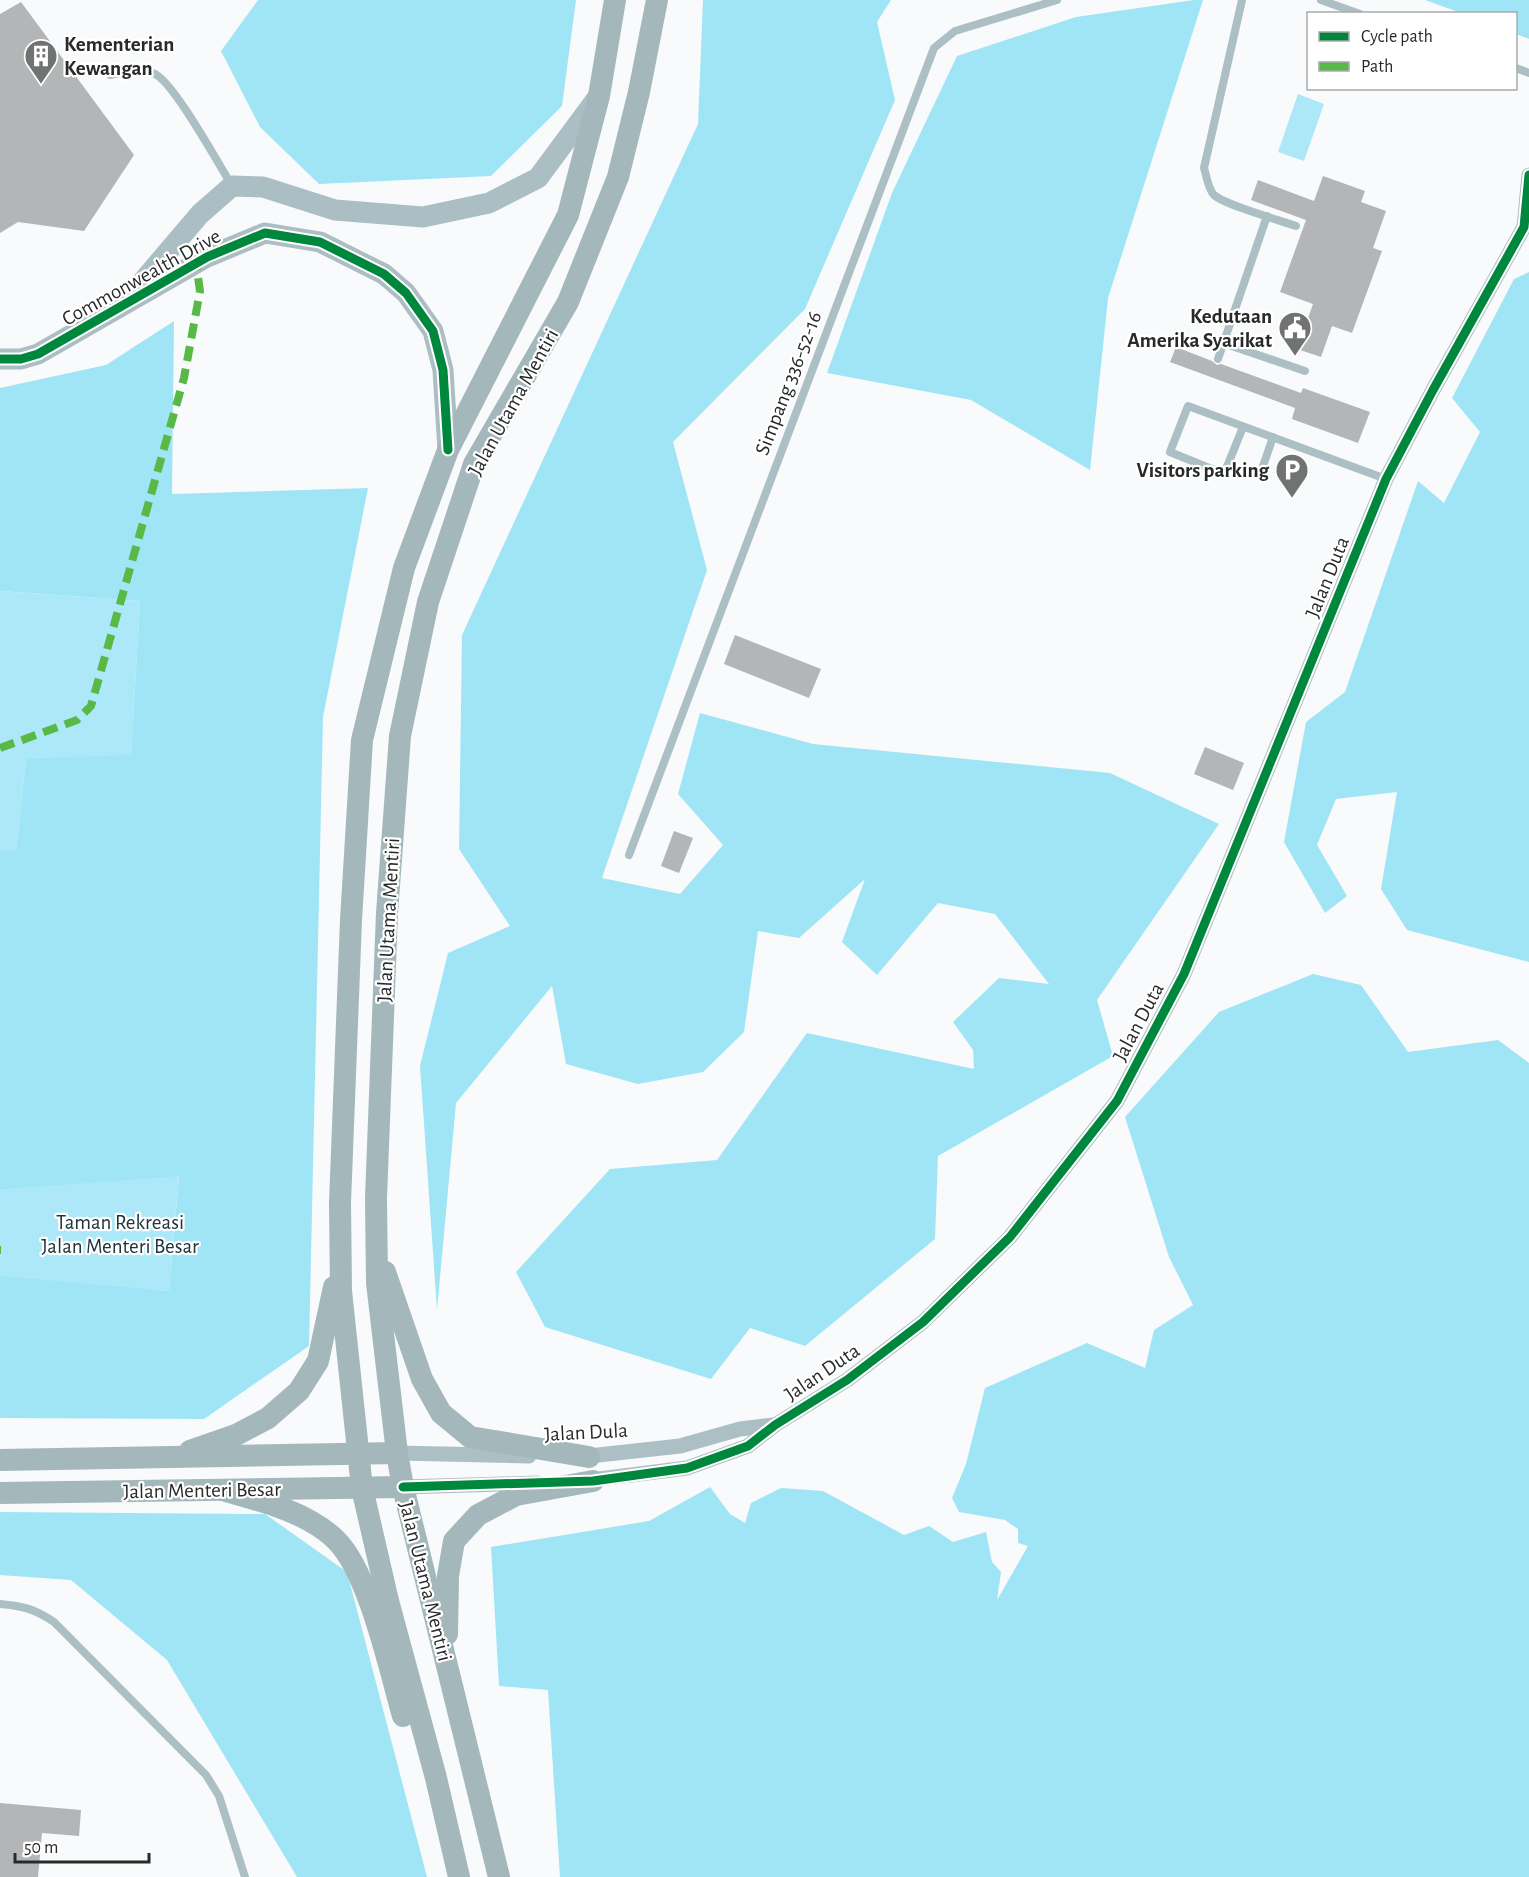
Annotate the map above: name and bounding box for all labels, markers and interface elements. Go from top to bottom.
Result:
legend [1307,12,1517,90]
text: Cycle path [1361,28,1433,46]
place label: Kementerian Kewangan [64,34,174,79]
building icon: Kementerian Kewangan [23,38,59,85]
text: Path [1361,58,1393,76]
street label: Commonwealth Drive [58,225,224,330]
place label: Kedutaan Amerika Syarikat [1127,306,1272,351]
street label: Simpang 336-52-16 [751,308,826,458]
public building icon: Kedutaan Amerika Syarikat [1277,310,1313,357]
street label: Jalan Utama Mentiri [464,325,562,479]
parking icon: Visitors parking [1274,452,1310,499]
place label: Visitors parking [1136,460,1269,481]
street label: Jalan Duta [1302,533,1353,621]
street label: Jalan Utama Mentiri [374,837,403,1003]
street label: Jalan Duta [1109,979,1168,1065]
park label: Taman Rekreasi Jalan Menteri Besar [41,1212,199,1257]
street label: Jalan Duta [781,1340,864,1405]
street label: Jalan Dula [544,1420,629,1445]
street label: Jalan Menteri Besar [123,1479,281,1502]
street label: Jalan Utama Mentiri [395,1499,456,1663]
scale bar [15,1826,148,1864]
text: 50 m [24,1839,58,1857]

